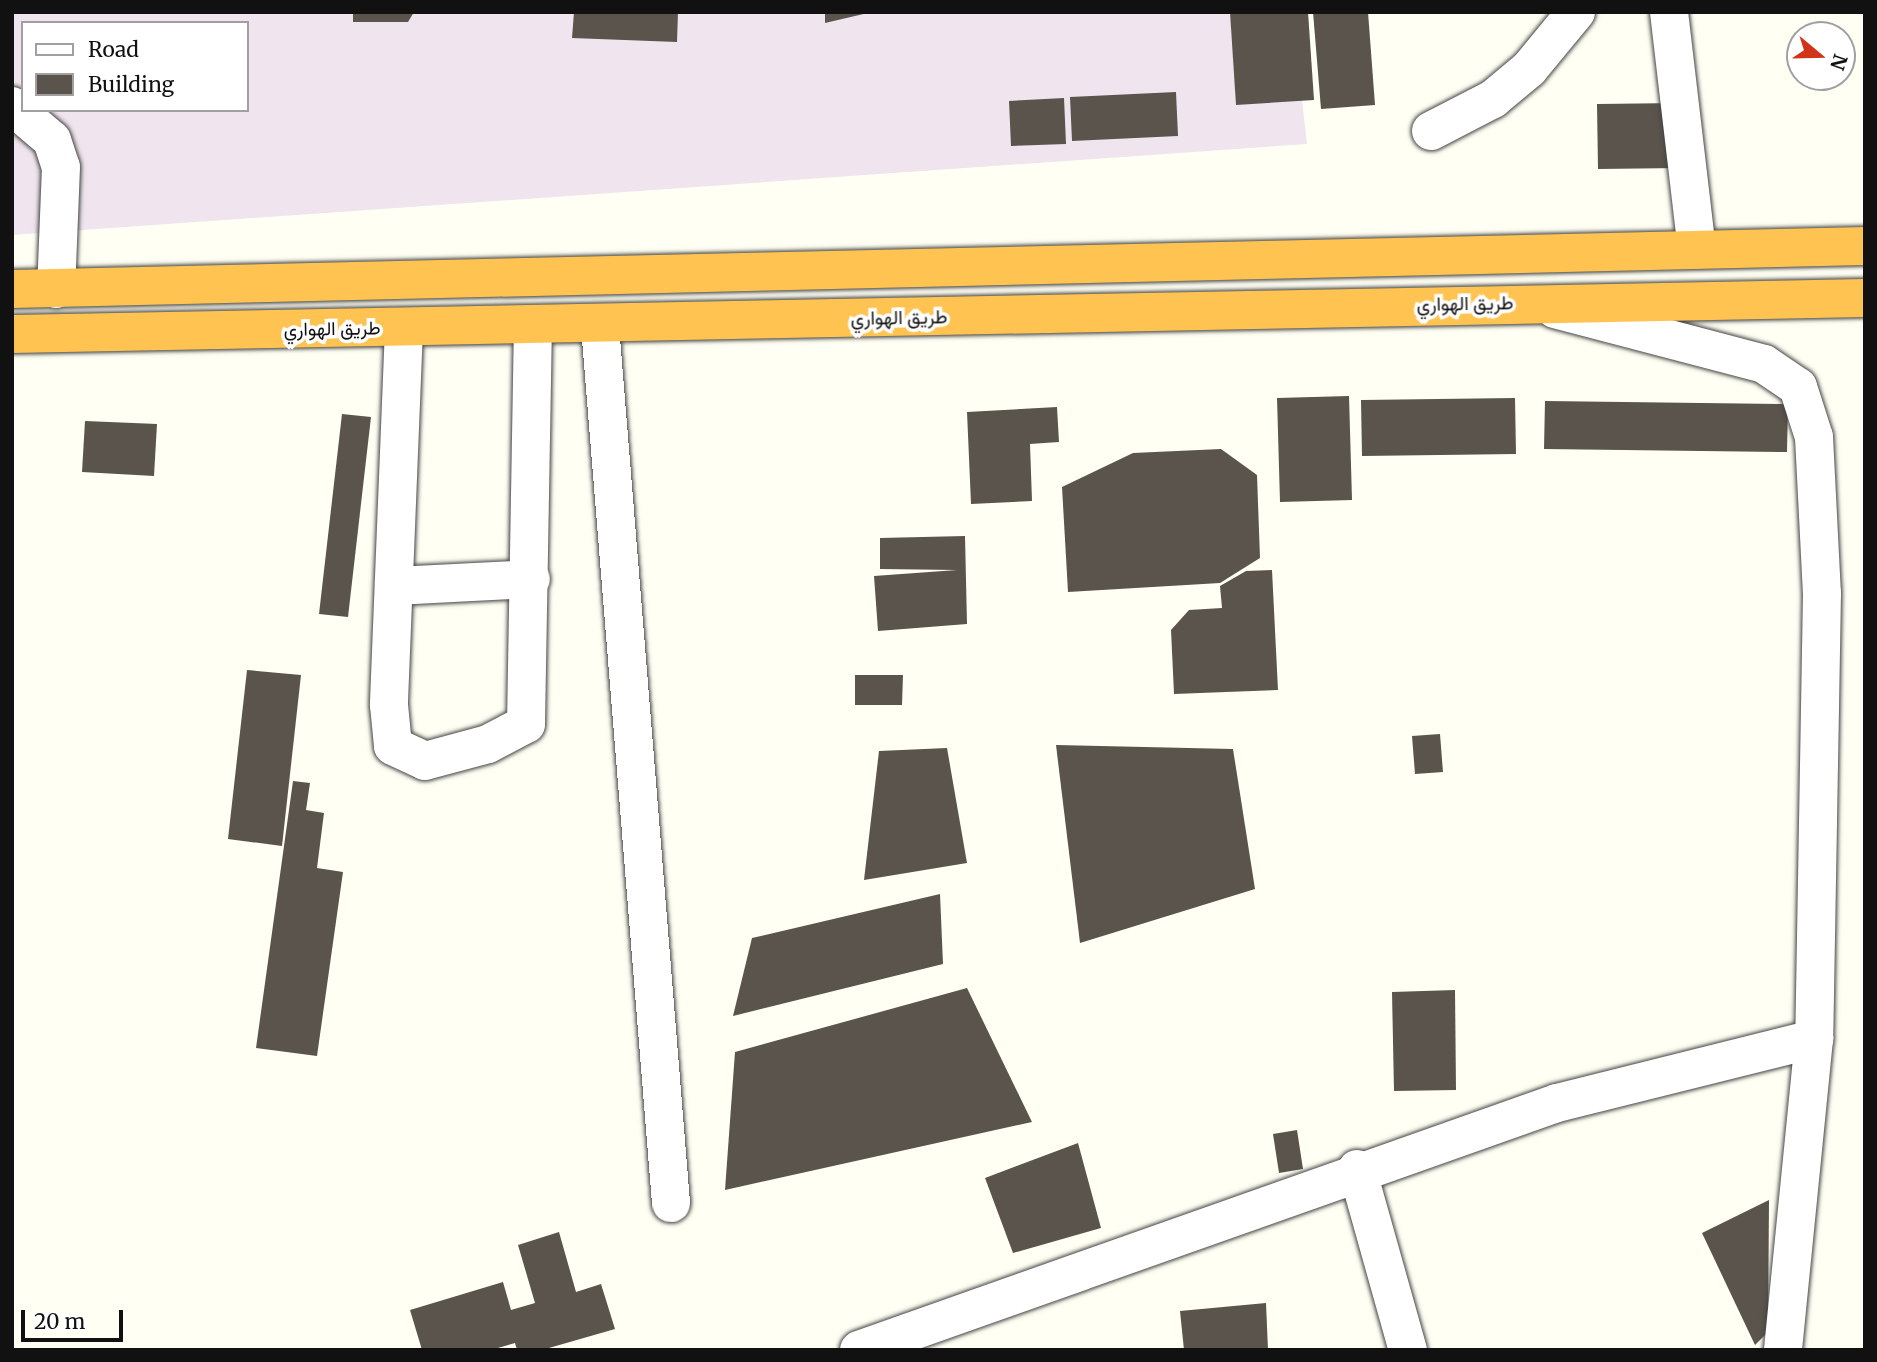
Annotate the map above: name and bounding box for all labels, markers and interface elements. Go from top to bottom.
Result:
legend [21,21,248,112]
north arrow [1786,21,1856,91]
text: Road [88,36,139,63]
text: N [1825,51,1853,73]
text: Building [88,71,174,98]
street label: طريق الهواري [1416,292,1514,316]
street label: طريق الهواري [850,306,948,330]
street label: طريق الهواري [283,317,381,341]
scale bar [24,1296,126,1340]
text: 20 m [34,1308,85,1335]

